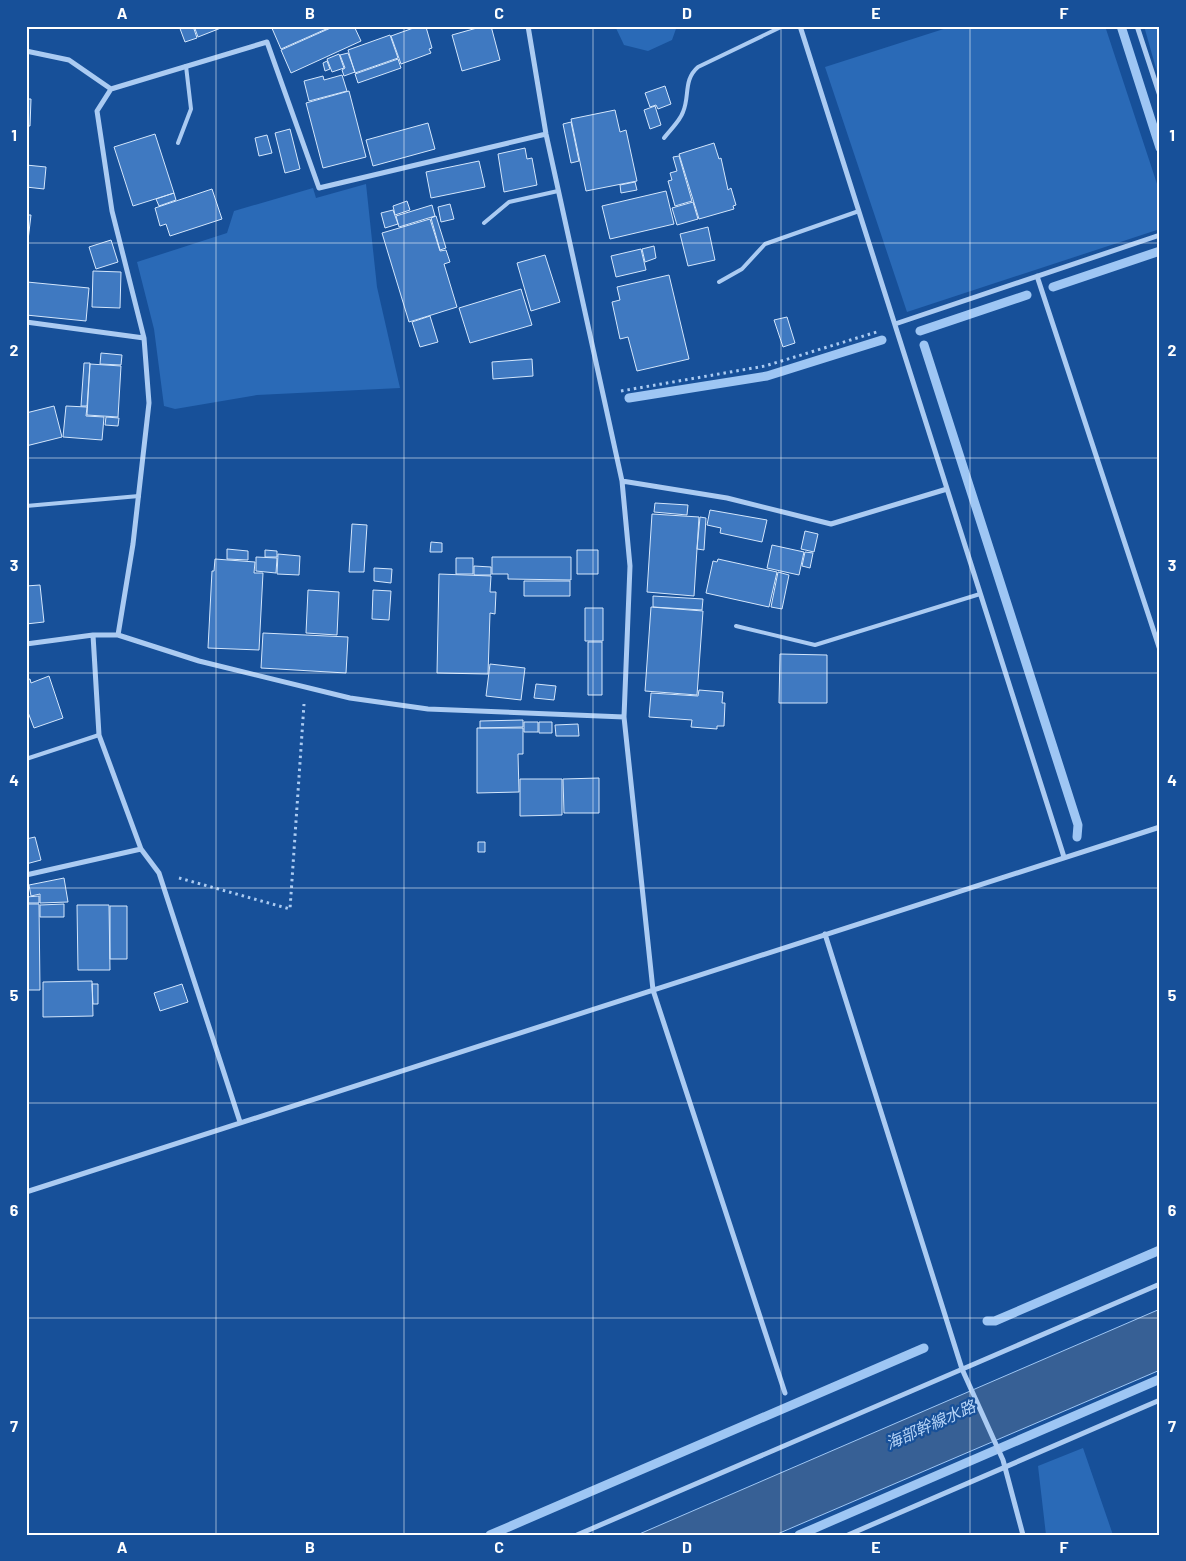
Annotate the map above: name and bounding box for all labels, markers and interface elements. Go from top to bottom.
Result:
text: A [117,3,128,22]
text: B [305,3,315,22]
text: C [494,3,504,22]
text: D [682,3,692,22]
text: E [871,3,881,22]
text: F [1060,3,1069,22]
text: 1 [11,125,17,144]
text: 1 [1169,125,1175,144]
text: 2 [10,340,19,359]
text: 2 [1168,340,1177,359]
text: 3 [10,555,18,574]
text: 3 [1168,555,1176,574]
text: 4 [9,770,19,789]
text: 4 [1167,770,1177,789]
text: 5 [10,985,19,1004]
text: 5 [1168,985,1177,1004]
text: 6 [10,1200,19,1219]
text: 6 [1168,1200,1177,1219]
water label: 海部幹線水路 [882,1395,980,1452]
text: 7 [10,1416,18,1435]
text: 7 [1168,1416,1176,1435]
text: A [117,1537,128,1556]
text: B [305,1537,315,1556]
text: C [494,1537,504,1556]
text: D [682,1537,692,1556]
text: E [871,1537,881,1556]
text: F [1060,1537,1069,1556]

